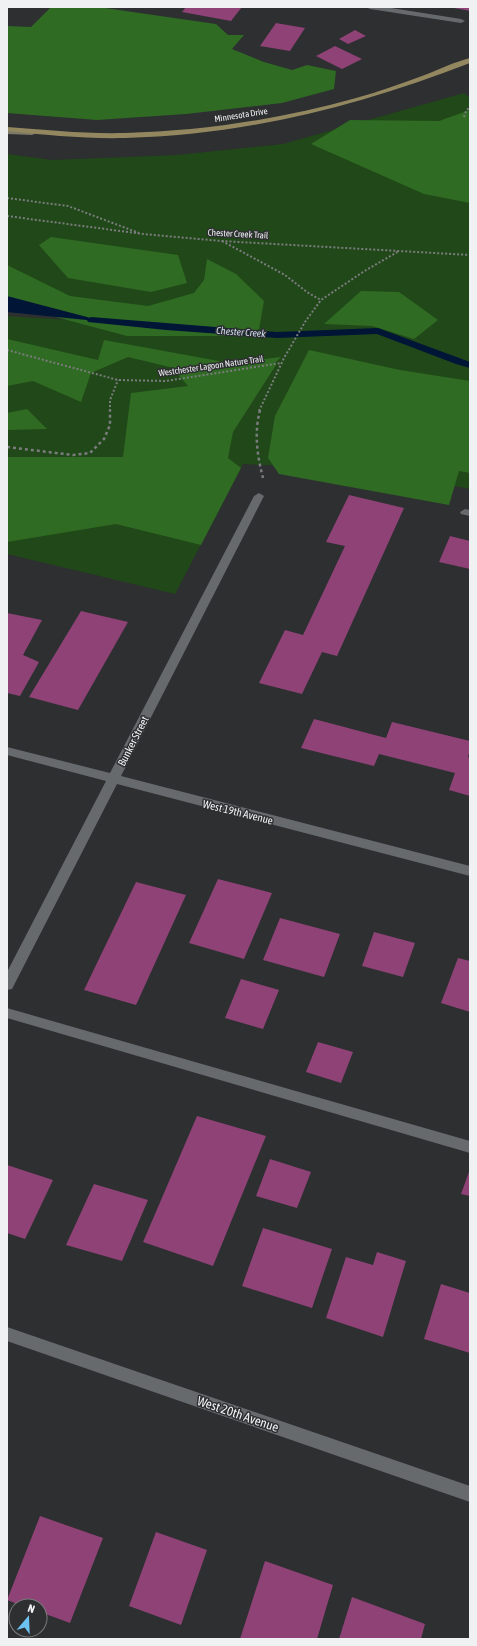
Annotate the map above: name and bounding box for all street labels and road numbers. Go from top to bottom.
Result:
street label: Minnesota Drive [214,106,268,124]
street label: Chester Creek Trail [207,227,269,241]
street label: Westchester Lagoon Nature Trail [158,354,265,378]
street label: Bunker Street [115,714,151,768]
street label: West 19th Avenue [202,797,274,827]
street label: West 20th Avenue [195,1393,281,1435]

